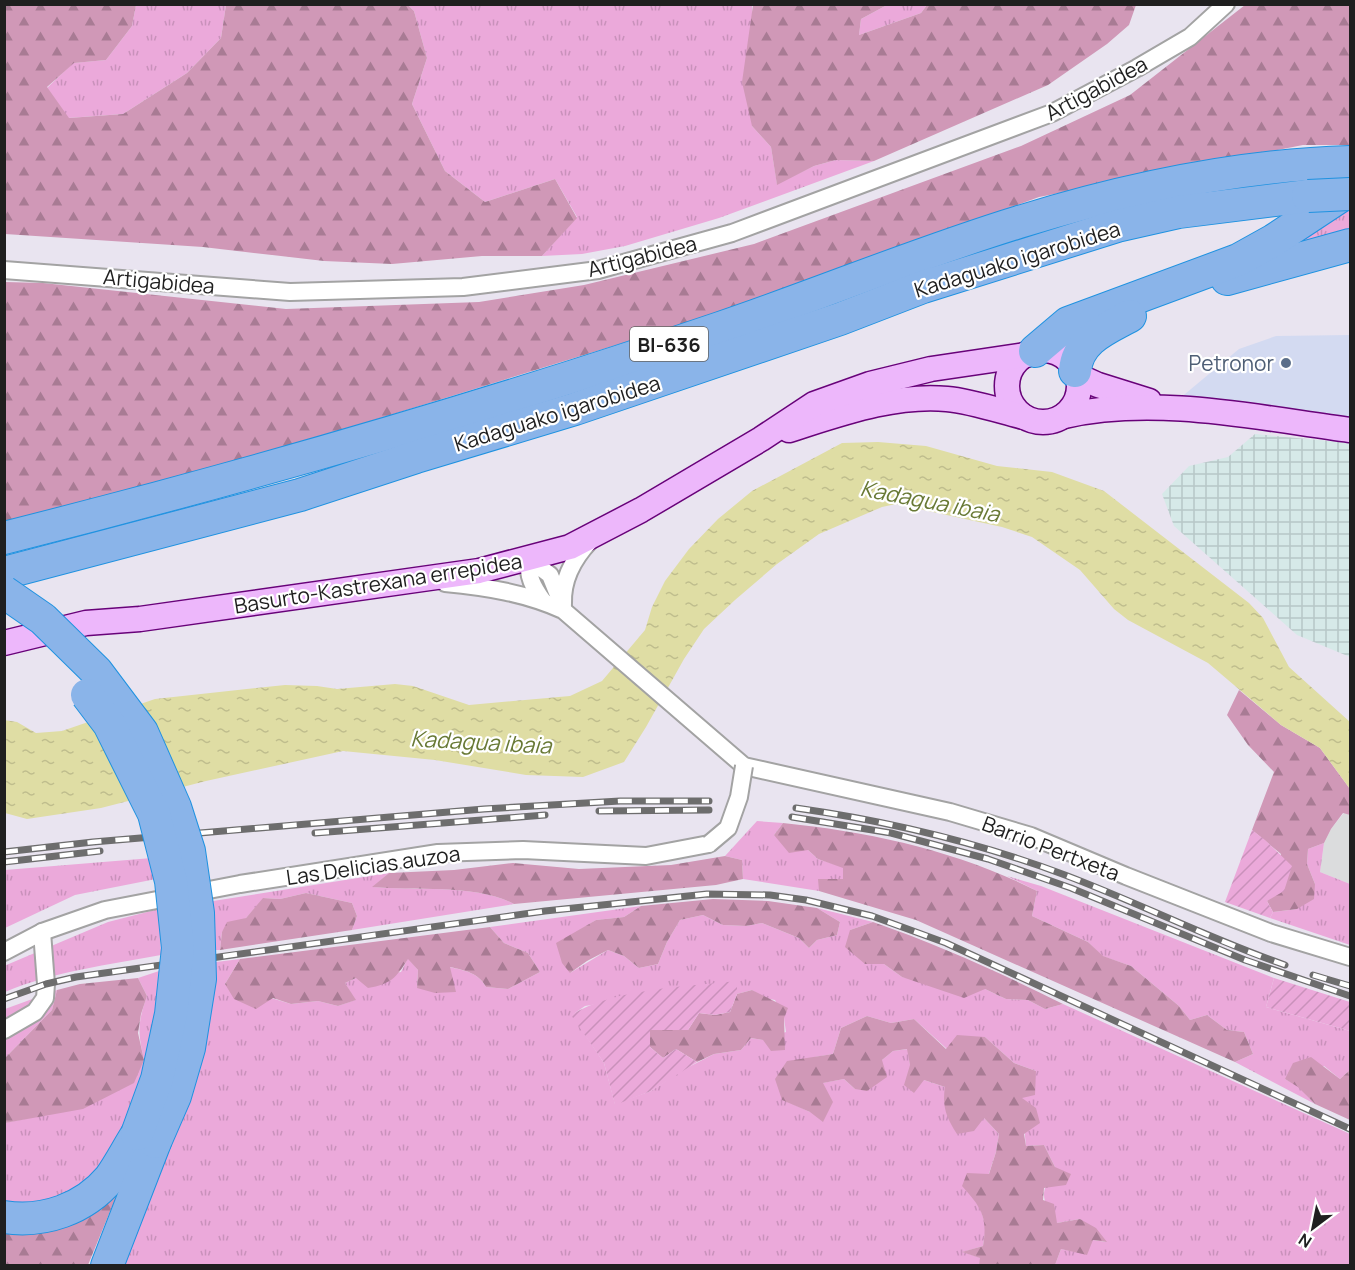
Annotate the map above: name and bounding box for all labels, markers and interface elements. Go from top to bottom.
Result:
street label: Artigabidea [1040,49,1152,127]
street label: Kadaguako igarobidea [911,214,1123,304]
street label: Artigabidea [584,229,700,283]
street label: Artigabidea [102,262,216,300]
road number: BI-636 [630,327,708,361]
place label: Petronor [1189,349,1274,377]
marker: Petronor [1279,356,1293,370]
street label: Kadaguako igarobidea [451,368,663,458]
water label: Kadagua ibaia [858,473,1004,530]
street label: Basurto-Kastrexana errepidea [232,546,524,620]
water label: Kadagua ibaia [410,723,554,761]
street label: Barrio Pertxeta [978,809,1124,887]
street label: Las Delicias auzoa [284,839,462,891]
north arrow [1283,1198,1343,1258]
text: N [1294,1228,1316,1253]

